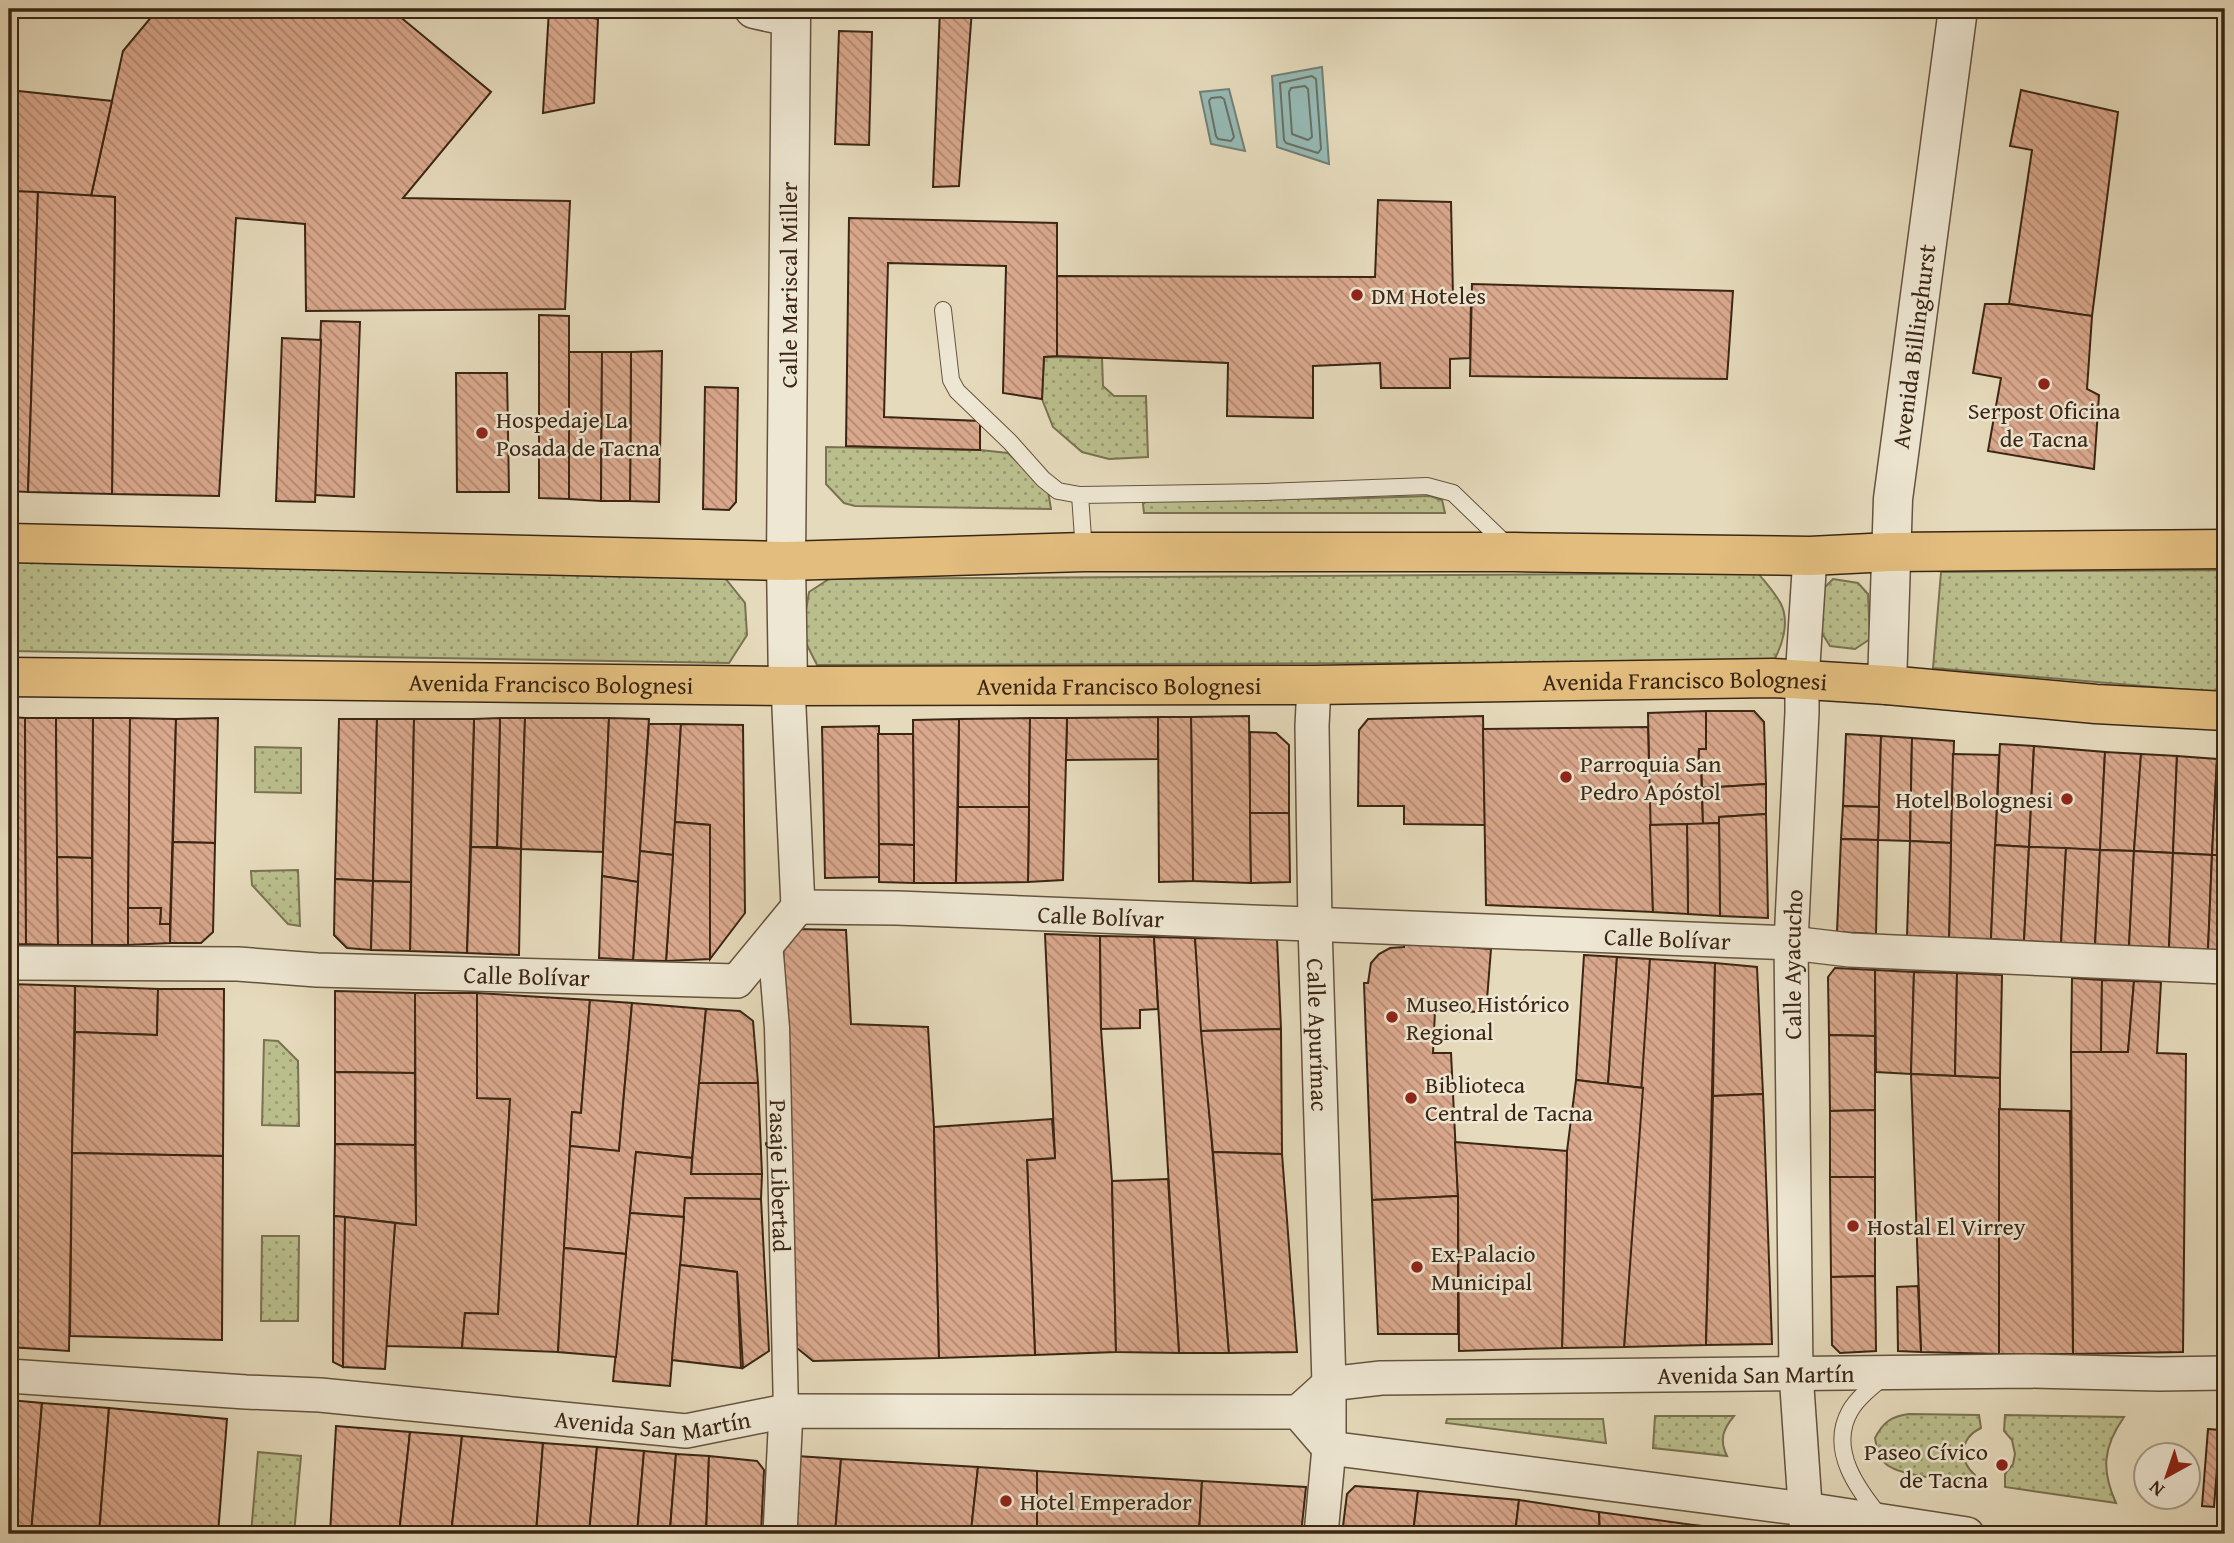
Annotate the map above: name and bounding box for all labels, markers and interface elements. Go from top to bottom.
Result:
street label: Calle Mariscal Miller [771,182,806,388]
street label: Avenida Billinghurst [1882,241,1944,451]
place label: DM Hoteles [1371,278,1486,313]
marker: DM Hoteles [1349,287,1365,303]
marker: Serpost Oficina de Tacna [2036,376,2052,392]
place label: Serpost Oficina de Tacna [1968,393,2121,456]
place label: Hospedaje La Posada de Tacna [496,402,661,465]
marker: Hospedaje La Posada de Tacna [474,425,490,441]
street label: Avenida Francisco Bolognesi [1542,660,1829,699]
street label: Avenida Francisco Bolognesi [408,664,694,702]
street label: Avenida Francisco Bolognesi [976,668,1262,703]
place label: Parroquia San Pedro Apóstol [1580,746,1722,809]
marker: Parroquia San Pedro Apóstol [1558,769,1574,785]
place label: Hotel Bolognesi [1895,782,2053,817]
marker: Hotel Bolognesi [2059,791,2075,807]
street label: Calle Ayacucho [1773,888,1811,1040]
street label: Calle Bolívar [1037,896,1165,936]
street label: Calle Bolívar [1604,918,1731,958]
street label: Calle Bolívar [463,956,591,995]
street label: Calle Apurímac [1299,958,1338,1112]
place label: Museo Histórico Regional [1406,986,1569,1049]
marker: Museo Histórico Regional [1384,1009,1400,1025]
place label: Biblioteca Central de Tacna [1425,1067,1594,1130]
marker: Biblioteca Central de Tacna [1403,1090,1419,1106]
street label: Pasaje Libertad [761,1099,800,1253]
place label: Hostal El Virrey [1867,1209,2026,1244]
marker: Hostal El Virrey [1845,1218,1861,1234]
place label: Ex-Palacio Municipal [1431,1236,1536,1299]
marker: Ex-Palacio Municipal [1409,1259,1425,1275]
street label: Avenida San Martín [1657,1355,1855,1393]
street label: Avenida San Martín [553,1401,754,1449]
place label: Paseo Cívico de Tacna [1864,1434,1989,1497]
north arrow [2132,1442,2202,1512]
marker: Paseo Cívico de Tacna [1994,1457,2010,1473]
text: N [2142,1474,2170,1504]
place label: Hotel Emperador [1020,1484,1192,1519]
marker: Hotel Emperador [998,1493,1014,1509]

